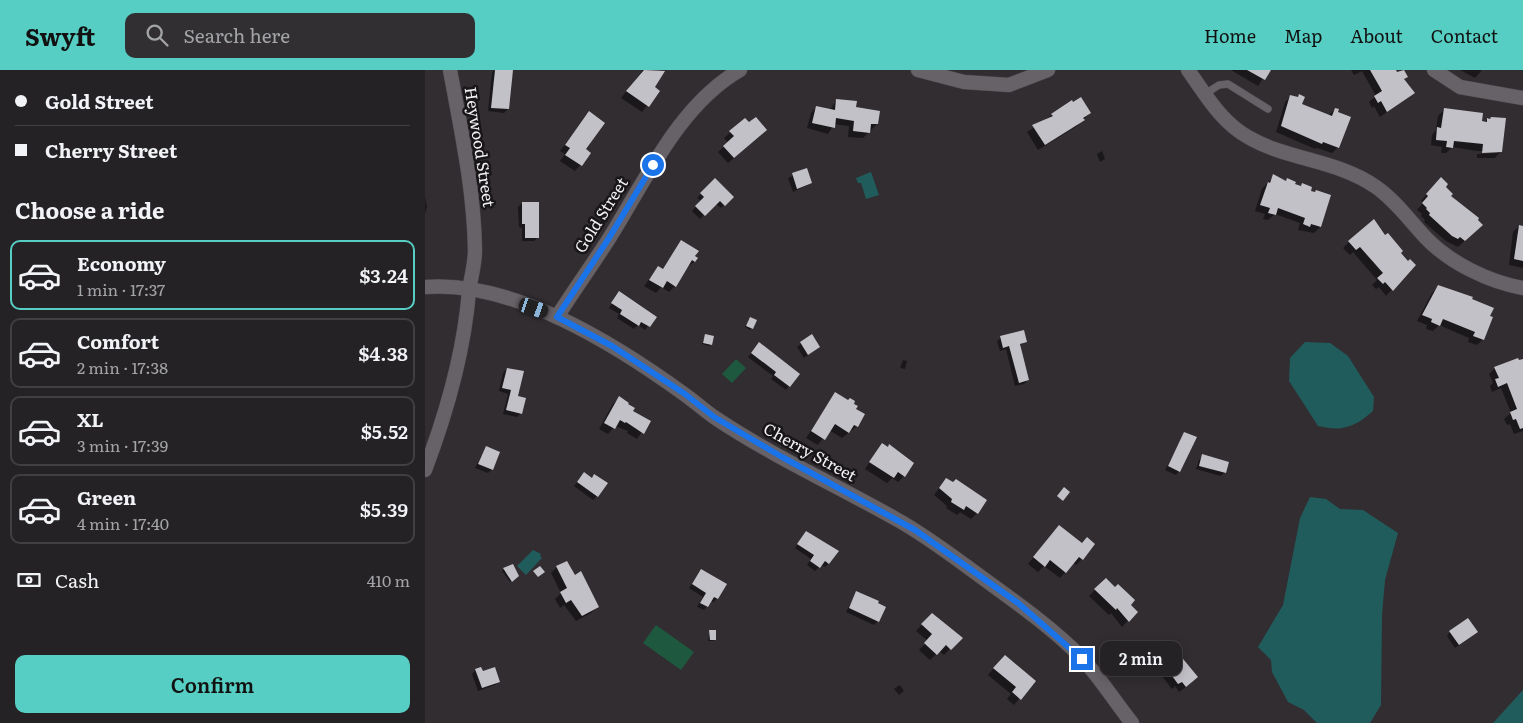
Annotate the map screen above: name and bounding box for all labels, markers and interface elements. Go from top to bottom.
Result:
search box [125,13,475,58]
text: Swyft [25,18,95,53]
icon: search [143,21,171,49]
text: Search here [183,21,290,49]
text: Home [1204,22,1256,49]
text: Map [1284,22,1322,49]
text: About [1350,22,1403,49]
text: Contact [1431,22,1498,49]
street label: Heywood Street [460,85,502,209]
text: Gold Street [45,87,154,115]
text: Cherry Street [45,136,177,164]
route start [642,154,664,176]
street label: Gold Street [567,172,633,257]
text: Choose a ride [15,193,164,226]
text: Economy [77,249,166,277]
icon: car [17,253,62,298]
text: $3.24 [359,261,408,289]
text: 1 min · 17:37 [77,277,165,301]
car [517,296,550,320]
text: Comfort [77,327,159,355]
icon: car [17,331,62,376]
text: $4.38 [358,339,408,367]
text: 2 min · 17:38 [77,355,168,379]
text: XL [77,405,104,433]
icon: car [17,409,62,454]
street label: Cherry Street [760,416,862,487]
text: $5.52 [361,417,408,445]
text: 3 min · 17:39 [77,433,168,457]
text: Green [77,483,136,511]
icon: car [17,487,62,532]
text: $5.39 [360,495,408,523]
text: 4 min · 17:40 [77,511,169,535]
icon: cash [15,566,43,594]
text: Cash [55,566,99,594]
text: 410 m [367,568,410,592]
callout: 2 min [1099,642,1182,676]
text: 2 min [1119,646,1163,670]
route end [1071,648,1093,670]
button: Confirm [15,655,410,713]

